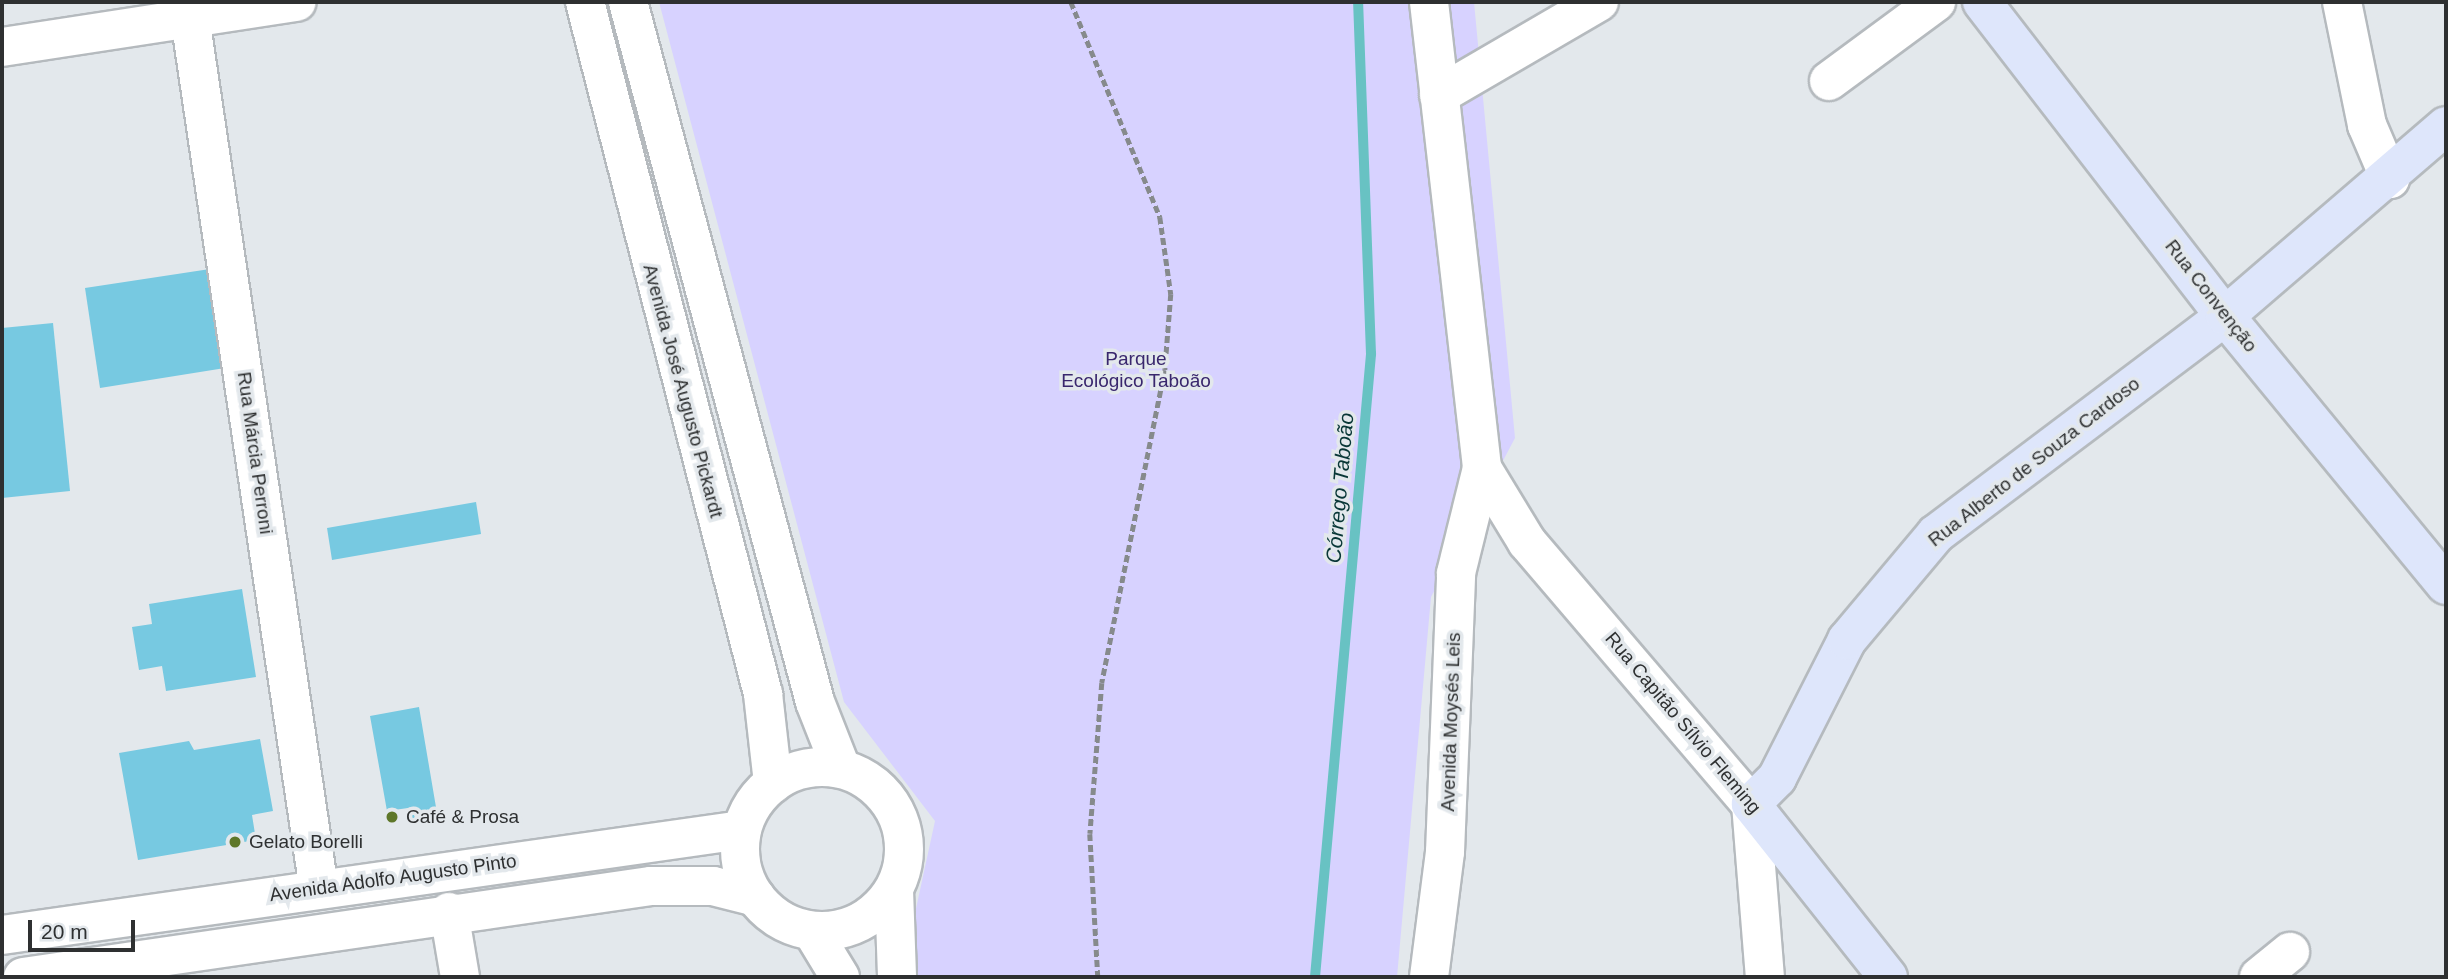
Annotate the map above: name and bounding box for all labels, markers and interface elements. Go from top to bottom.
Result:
street label: Rua Convenção [2160,235,2262,357]
street label: Avenida José Augusto Pickardt [638,261,728,521]
park label: Parque Ecológico Taboão [1061,348,1211,392]
street label: Rua Márcia Perroni [232,370,278,536]
street label: Rua Alberto de Souza Cardoso [1923,372,2145,552]
water label: Córrego Taboão [1321,412,1359,564]
street label: Rua Capitão Sílvio Fleming [1600,627,1766,819]
street label: Avenida Moysés Leis [1436,632,1466,812]
place label: Café & Prosa [406,806,519,828]
marker: Café & Prosa [384,809,400,825]
place label: Gelato Borelli [249,831,363,853]
marker: Gelato Borelli [227,834,243,850]
street label: Avenida Adolfo Augusto Pinto [267,849,519,907]
scale bar [32,906,138,950]
text: 20 m [41,920,88,943]

